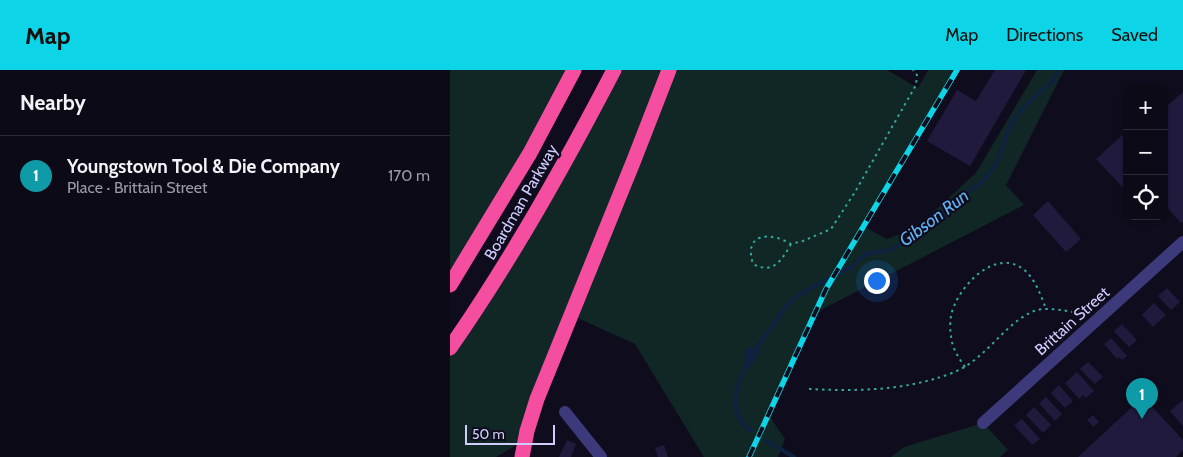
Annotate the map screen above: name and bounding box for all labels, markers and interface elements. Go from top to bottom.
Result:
text: Map [25,21,71,50]
text: Map [945,24,978,46]
text: Directions [1006,24,1083,46]
text: Saved [1111,24,1158,46]
map controls [1123,85,1168,220]
button: + [1123,85,1168,130]
text: Nearby [20,90,86,115]
button: − [1123,130,1168,175]
street label: Boardman Parkway [480,141,562,263]
text: Youngstown Tool & Die Company [67,155,340,178]
text: 1 [33,166,39,185]
text: 170 m [388,166,430,185]
button: locate [1123,175,1168,220]
text: Place · Brittain Street [67,178,207,197]
water label: Gibson Run [895,185,973,251]
your location [864,268,890,294]
street label: Brittain Street [1031,282,1114,359]
pin: 1 [1126,378,1158,419]
scale bar [465,422,555,445]
text: 50 m [472,425,505,443]

